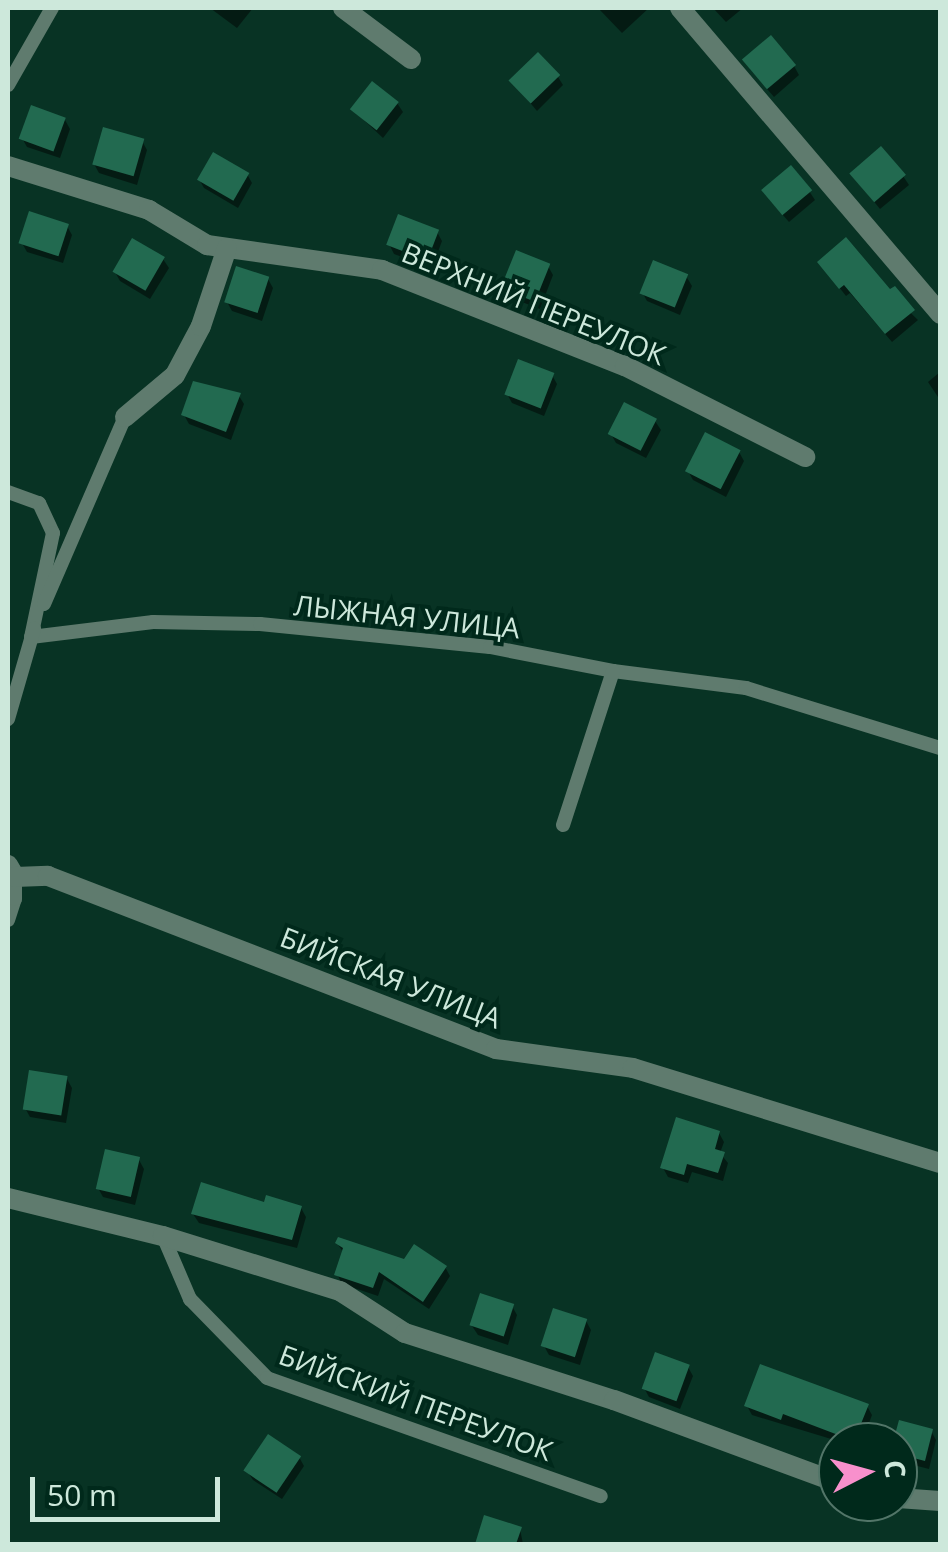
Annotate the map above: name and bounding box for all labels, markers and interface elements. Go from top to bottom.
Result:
street label: ВЕРХНИЙ ПЕРЕУЛОК [397,235,671,371]
street label: ЛЫЖНАЯ УЛИЦА [292,587,522,645]
street label: БИЙСКАЯ УЛИЦА [276,919,506,1035]
street label: БИЙСКИЙ ПЕРЕУЛОК [275,1337,557,1467]
north arrow [818,1422,918,1522]
scale bar [35,1457,225,1519]
text: С [876,1458,916,1480]
text: 50 m [47,1474,117,1515]

